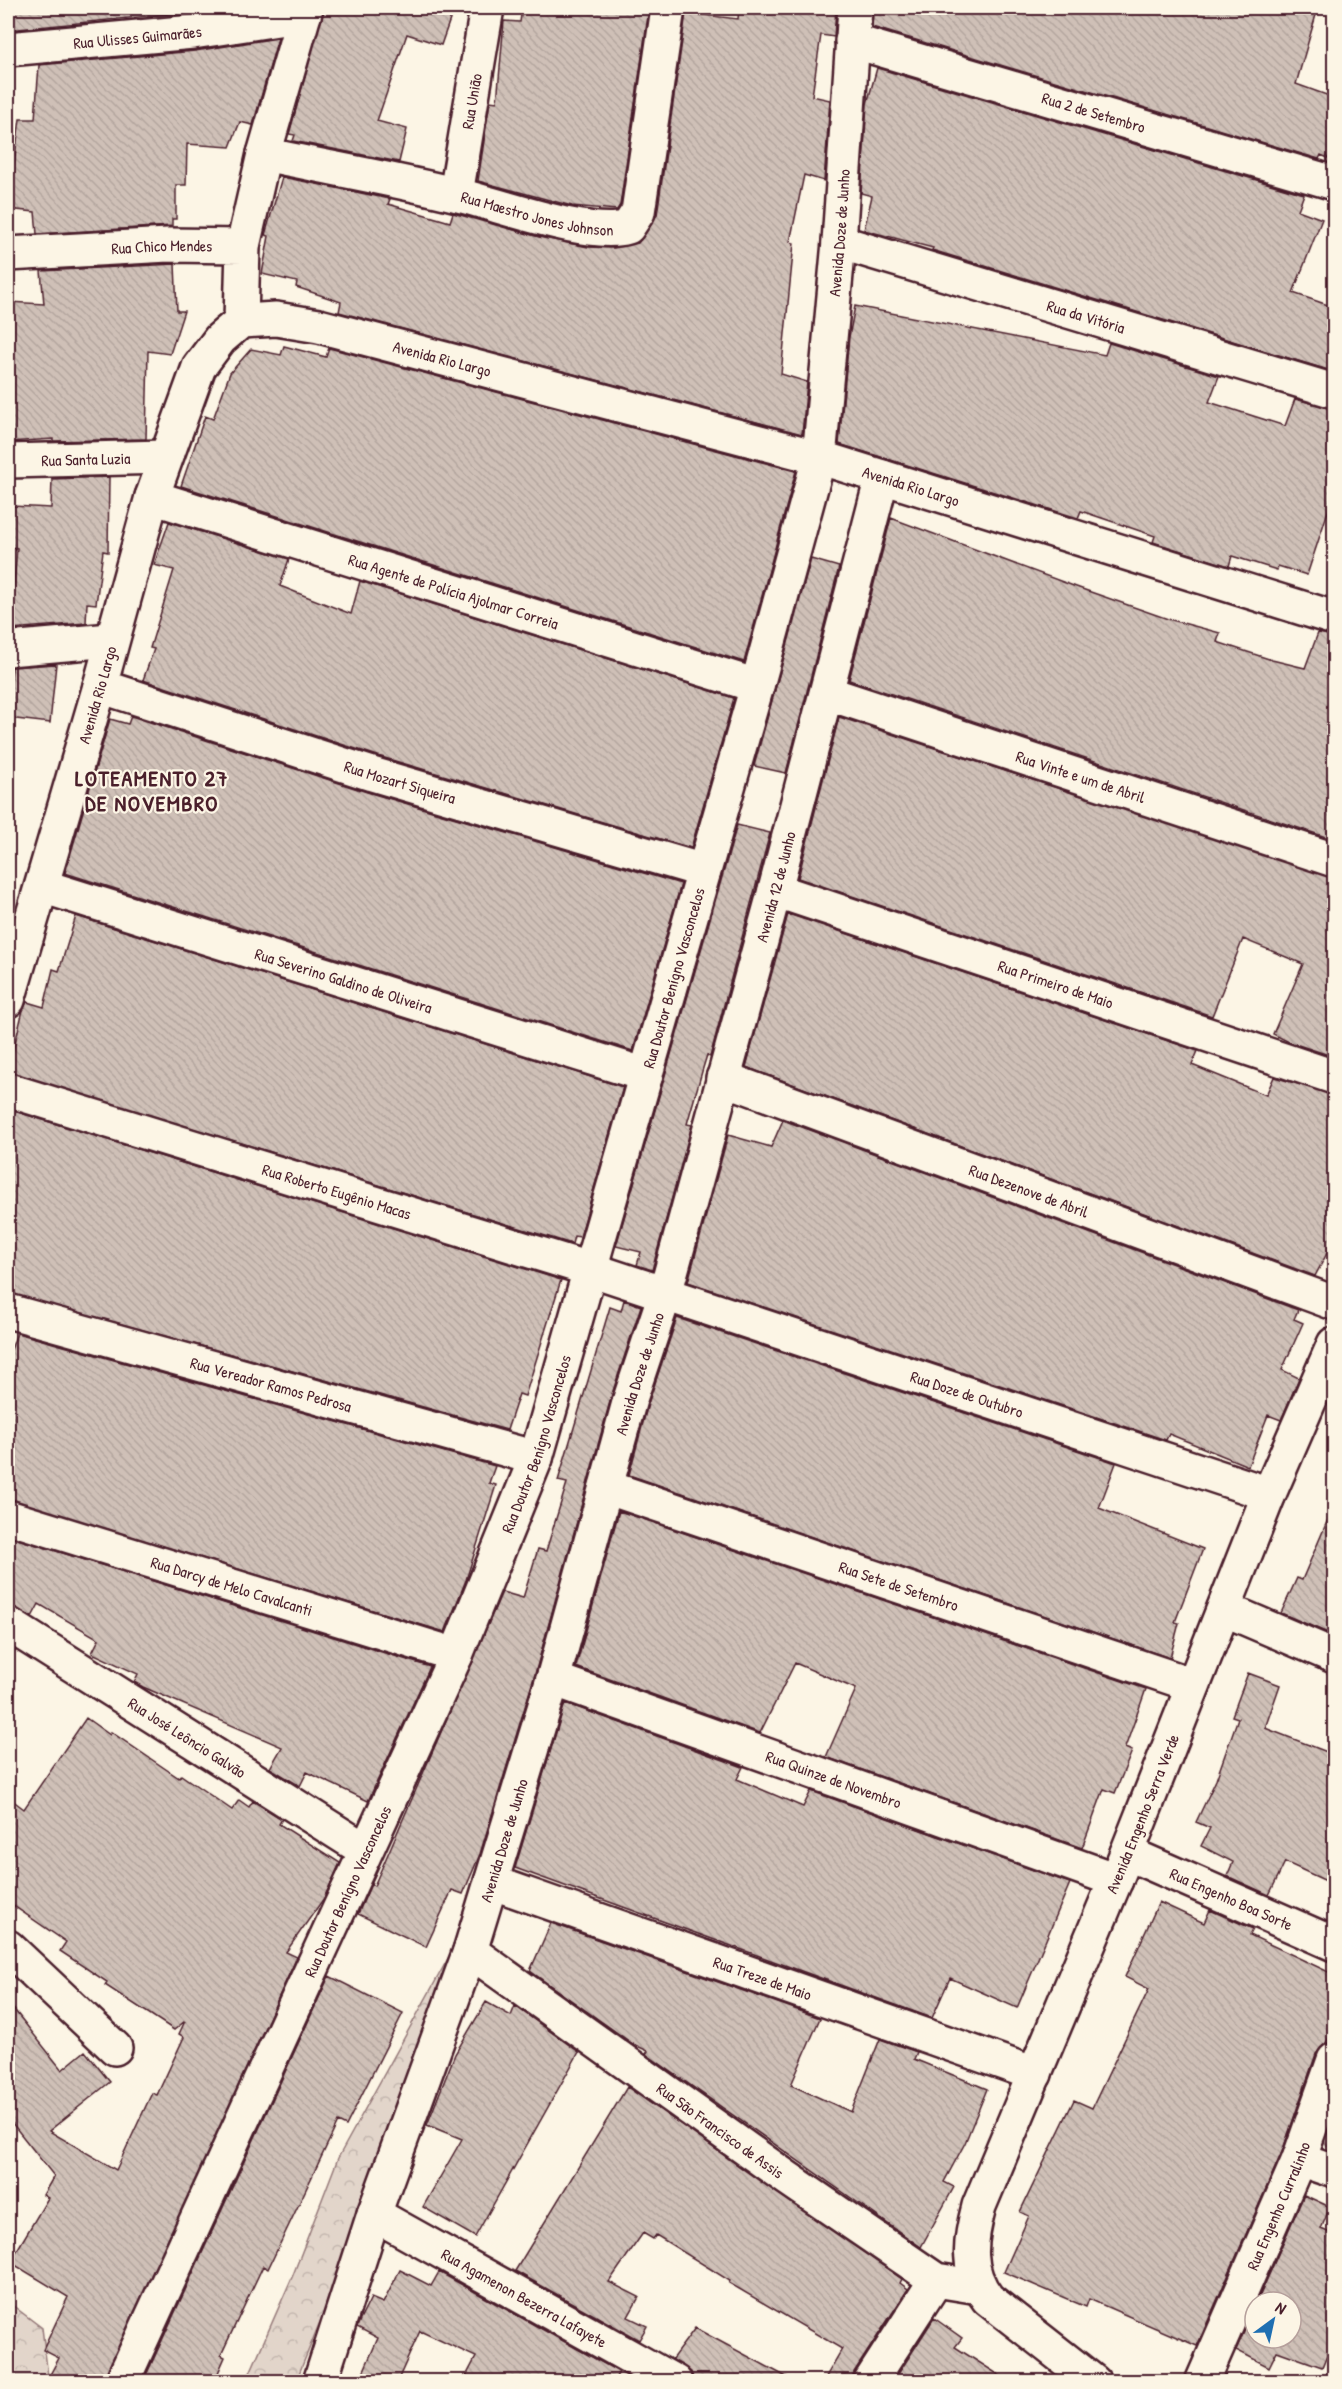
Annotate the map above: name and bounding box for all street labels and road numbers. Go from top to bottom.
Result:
street label: Rua Ulisses Guimarães [72,20,203,54]
street label: Rua União [456,71,487,131]
street label: Rua 2 de Setembro [1039,87,1149,138]
street label: Avenida Doze de Junho [823,168,855,298]
street label: Rua Maestro Jones Johnson [459,185,614,241]
street label: Rua Chico Mendes [111,234,212,259]
street label: Rua da Vitória [1044,294,1128,338]
street label: Avenida Rio Largo [391,335,494,382]
street label: Rua Santa Luzia [41,447,131,471]
street label: Avenida Rio Largo [860,460,963,512]
street label: Rua Agente de Polícia Ajolmar Correia [346,548,561,634]
street label: Avenida Rio Largo [73,643,122,746]
street label: Rua Vinte e um de Abril [1013,745,1149,808]
street label: Rua Mozart Siqueira [341,755,458,809]
street label: Avenida 12 de Junho [750,828,801,944]
street label: Rua Doutor Benígno Vasconcelos [637,885,710,1071]
street label: Rua Severino Galdino de Oliveira [252,942,435,1018]
street label: Rua Primeiro de Maio [995,954,1117,1014]
street label: Rua Roberto Eugênio Macas [260,1158,414,1225]
street label: Rua Dezenove de Abril [966,1159,1092,1223]
street label: Avenida Doze de Junho [610,1309,669,1438]
street label: Rua Vereador Ramos Pedrosa [188,1351,354,1417]
street label: Rua Doutor Benígno Vasconcelos [496,1352,576,1536]
street label: Rua Doze de Outubro [908,1365,1027,1423]
street label: Rua Darcy de Melo Cavalcanti [148,1551,315,1621]
street label: Rua Sete de Setembro [836,1555,962,1616]
street label: Rua José Leôncio Galvão [124,1692,251,1783]
street label: Avenida Engenho Serra Verde [1100,1730,1184,1897]
street label: Rua Quinze de Novembro [763,1745,905,1814]
street label: Avenida Doze de Junho [475,1776,533,1905]
street label: Rua Doutor Benígno Vasconcelos [298,1802,396,1981]
street label: Rua Engenho Boa Sorte [1167,1862,1297,1936]
street label: Rua Treze de Maio [710,1950,815,2006]
street label: Rua São Francisco de Assis [652,2077,788,2183]
street label: Rua Engenho Curralinho [1241,2138,1315,2273]
street label: Rua Agamenon Bezerra Lafayete [438,2243,611,2353]

